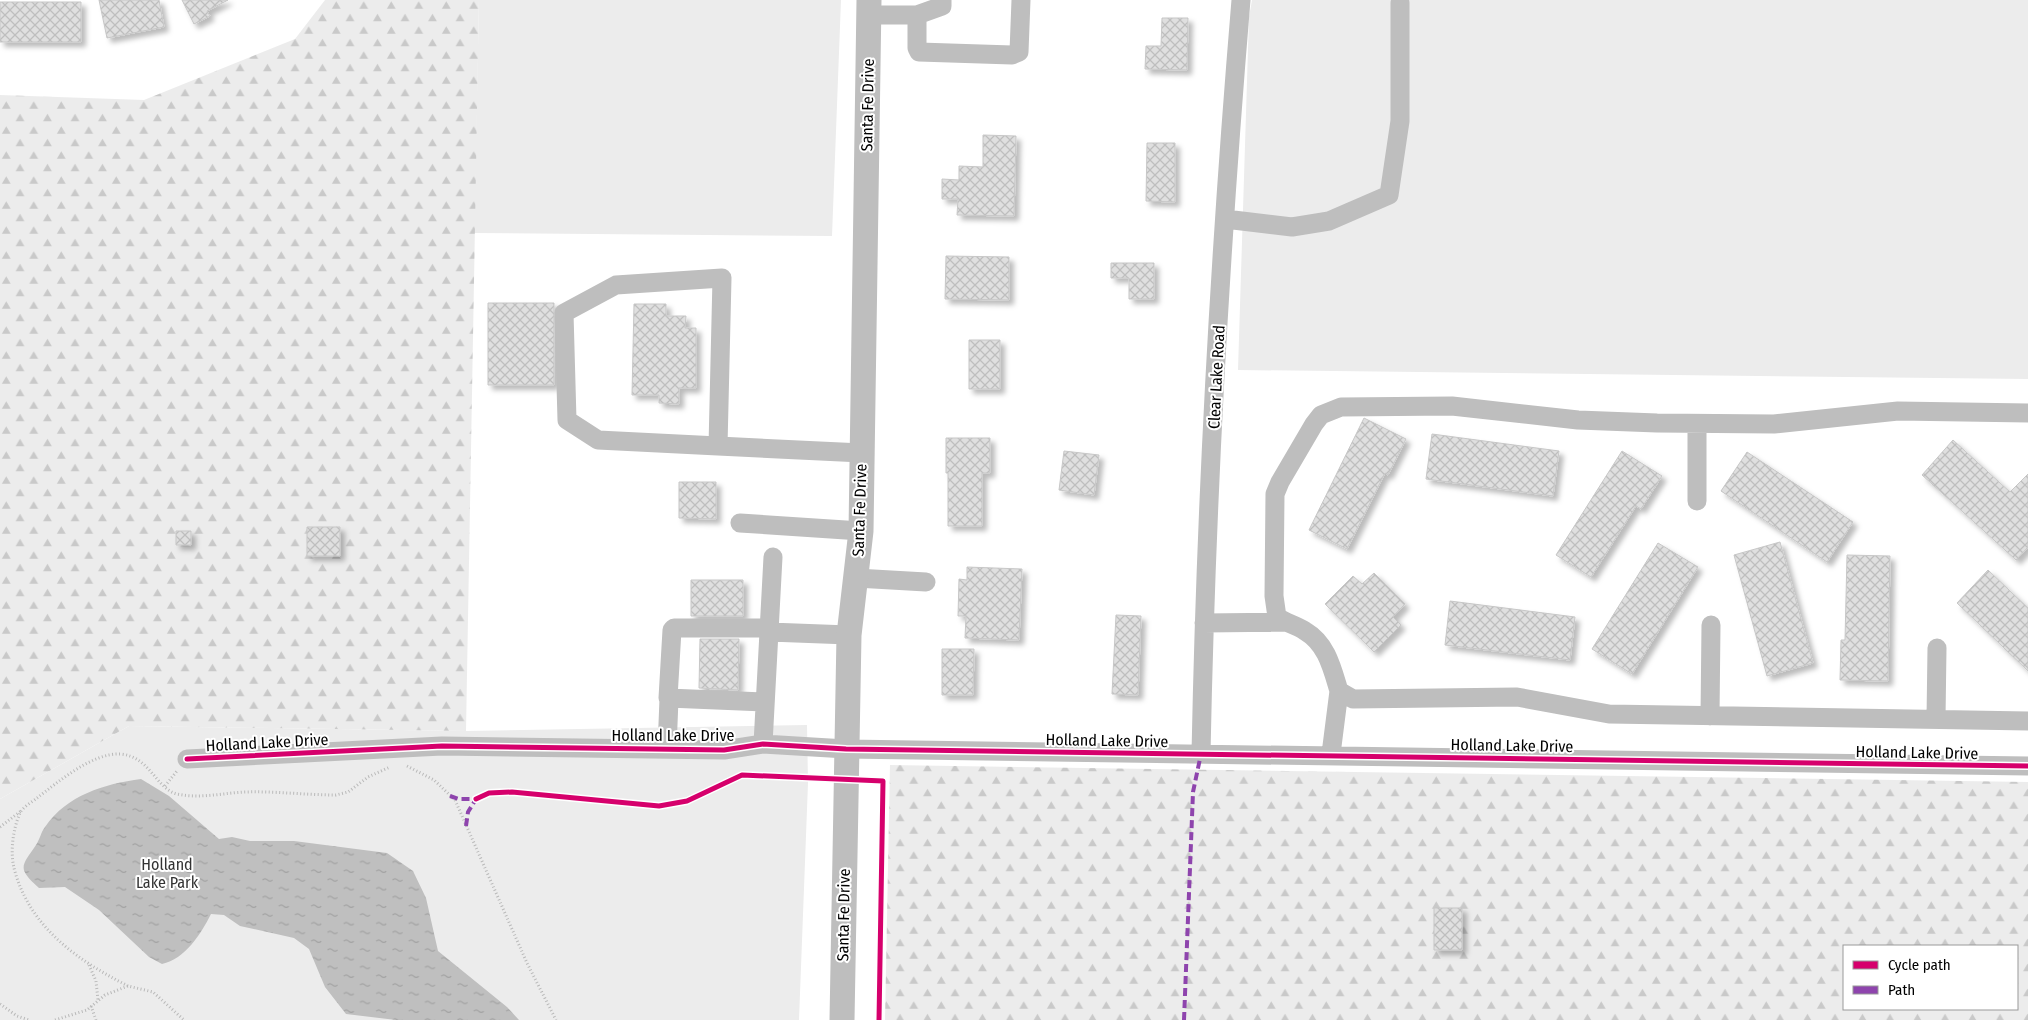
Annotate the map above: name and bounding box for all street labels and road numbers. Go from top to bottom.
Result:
street label: Santa Fe Drive [857,58,878,152]
street label: Clear Lake Road [1204,325,1229,429]
street label: Santa Fe Drive [848,463,871,557]
street label: Holland Lake Drive [612,726,734,745]
street label: Holland Lake Drive [205,730,329,755]
street label: Holland Lake Drive [1045,730,1169,751]
street label: Holland Lake Drive [1450,735,1574,756]
street label: Holland Lake Drive [1855,742,1979,763]
street label: Santa Fe Drive [833,868,854,962]

